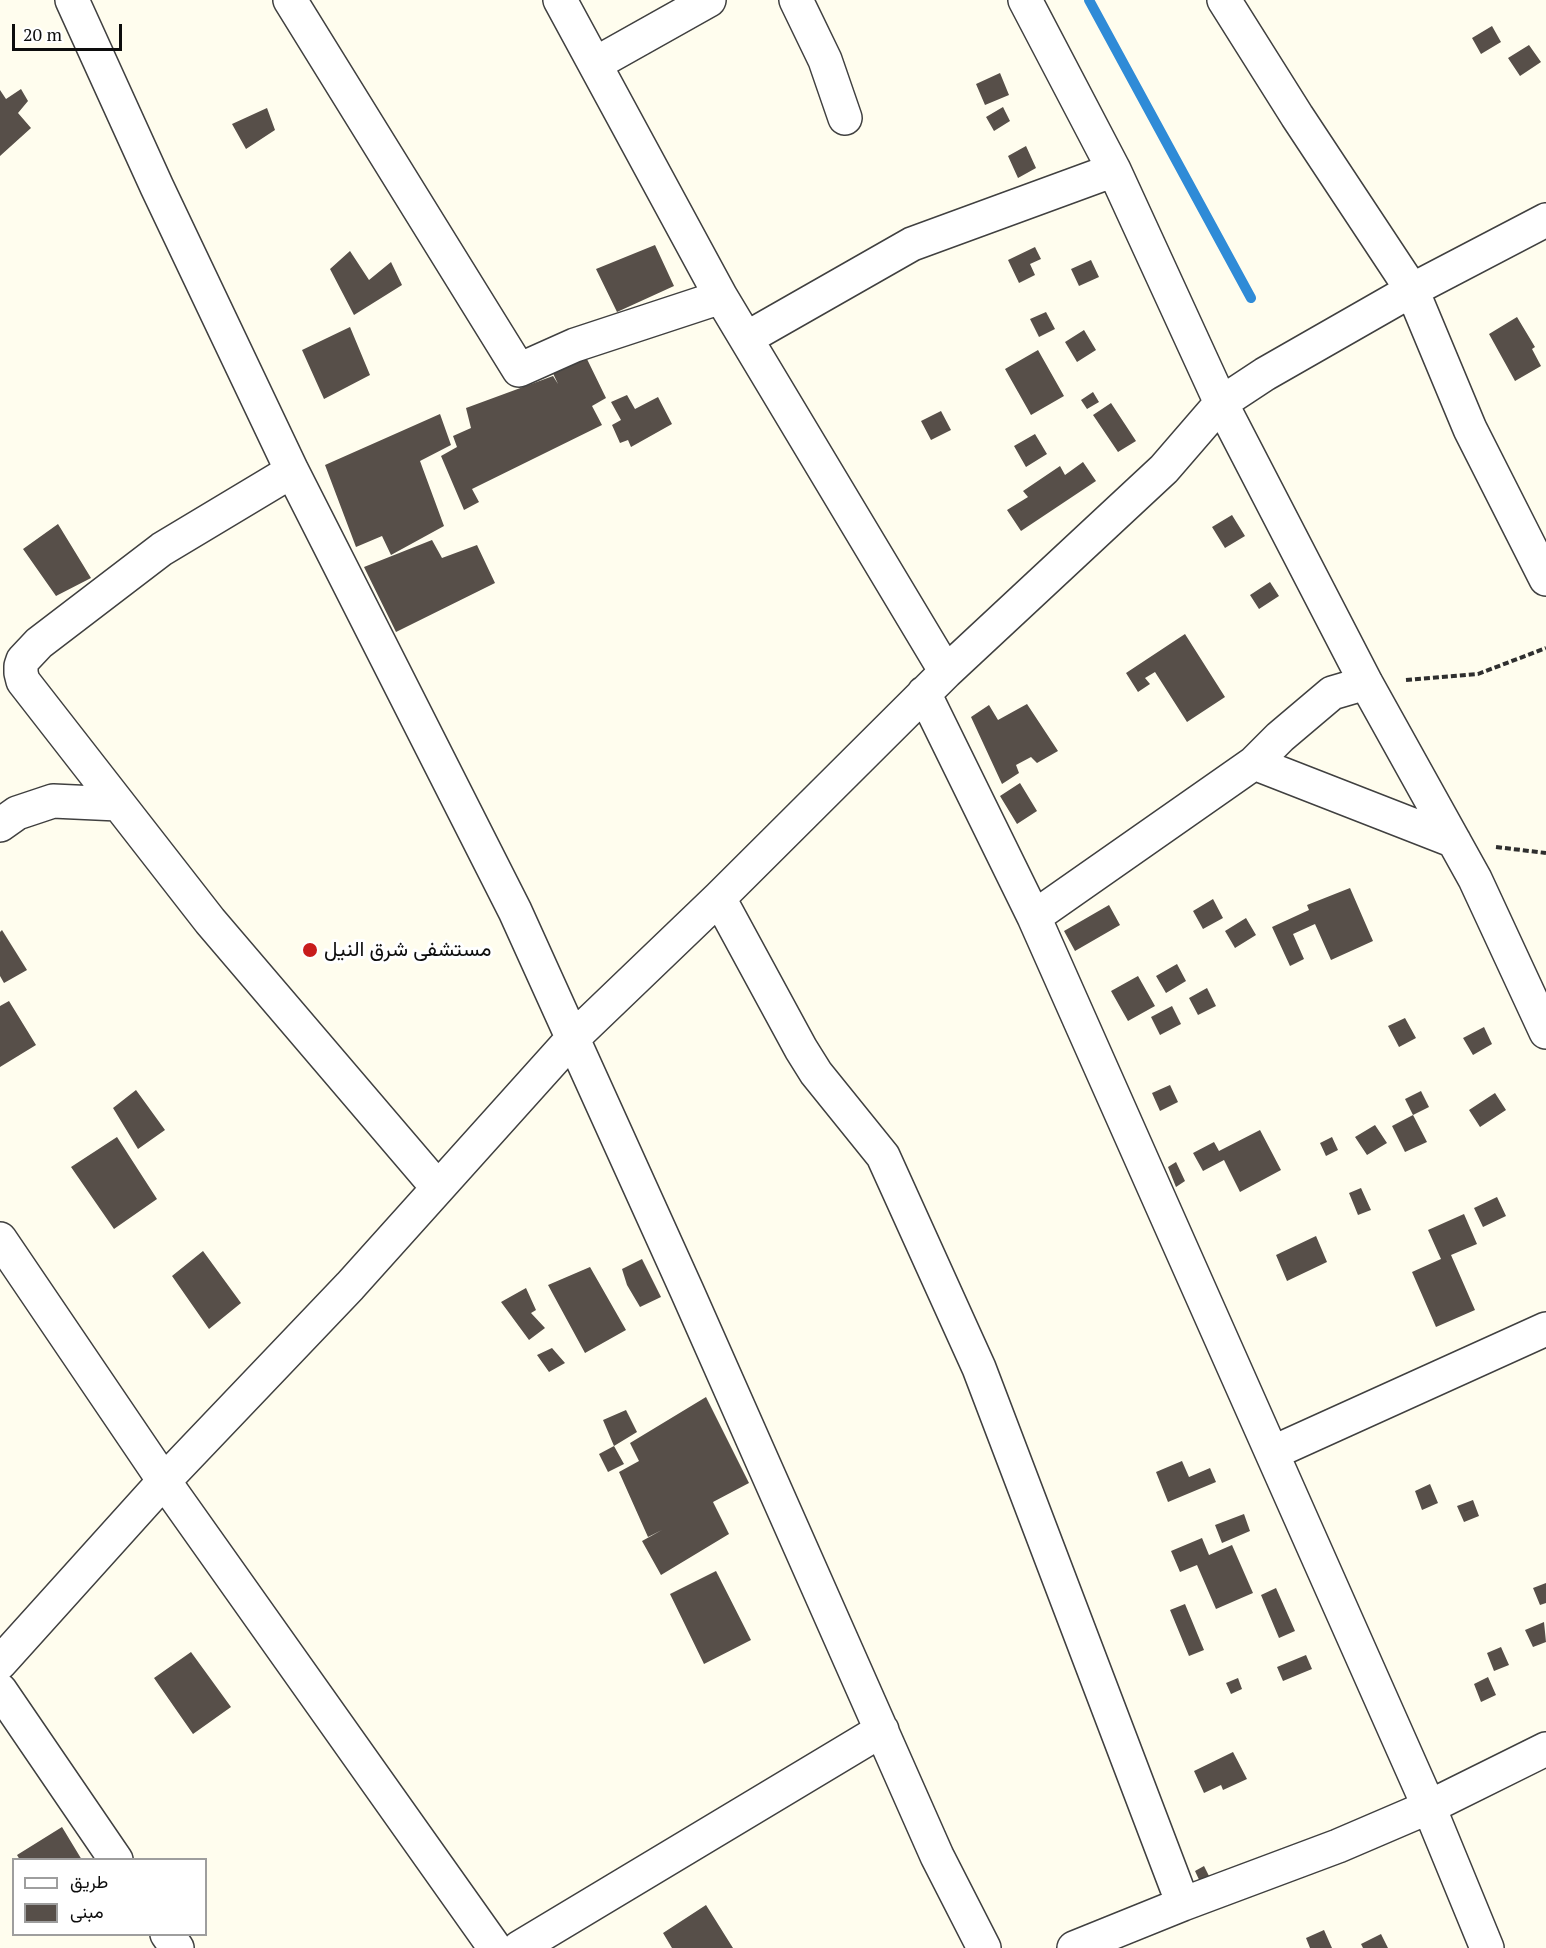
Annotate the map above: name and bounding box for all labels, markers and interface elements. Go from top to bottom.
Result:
scale bar [15,12,124,50]
text: 20 m [23,22,62,46]
place label: مستشفى شرق النيل [324,937,491,963]
marker: مستشفى شرق النيل [301,941,319,959]
legend [12,1858,207,1936]
text: طريق [70,1869,108,1893]
text: مبنى [70,1899,104,1923]

